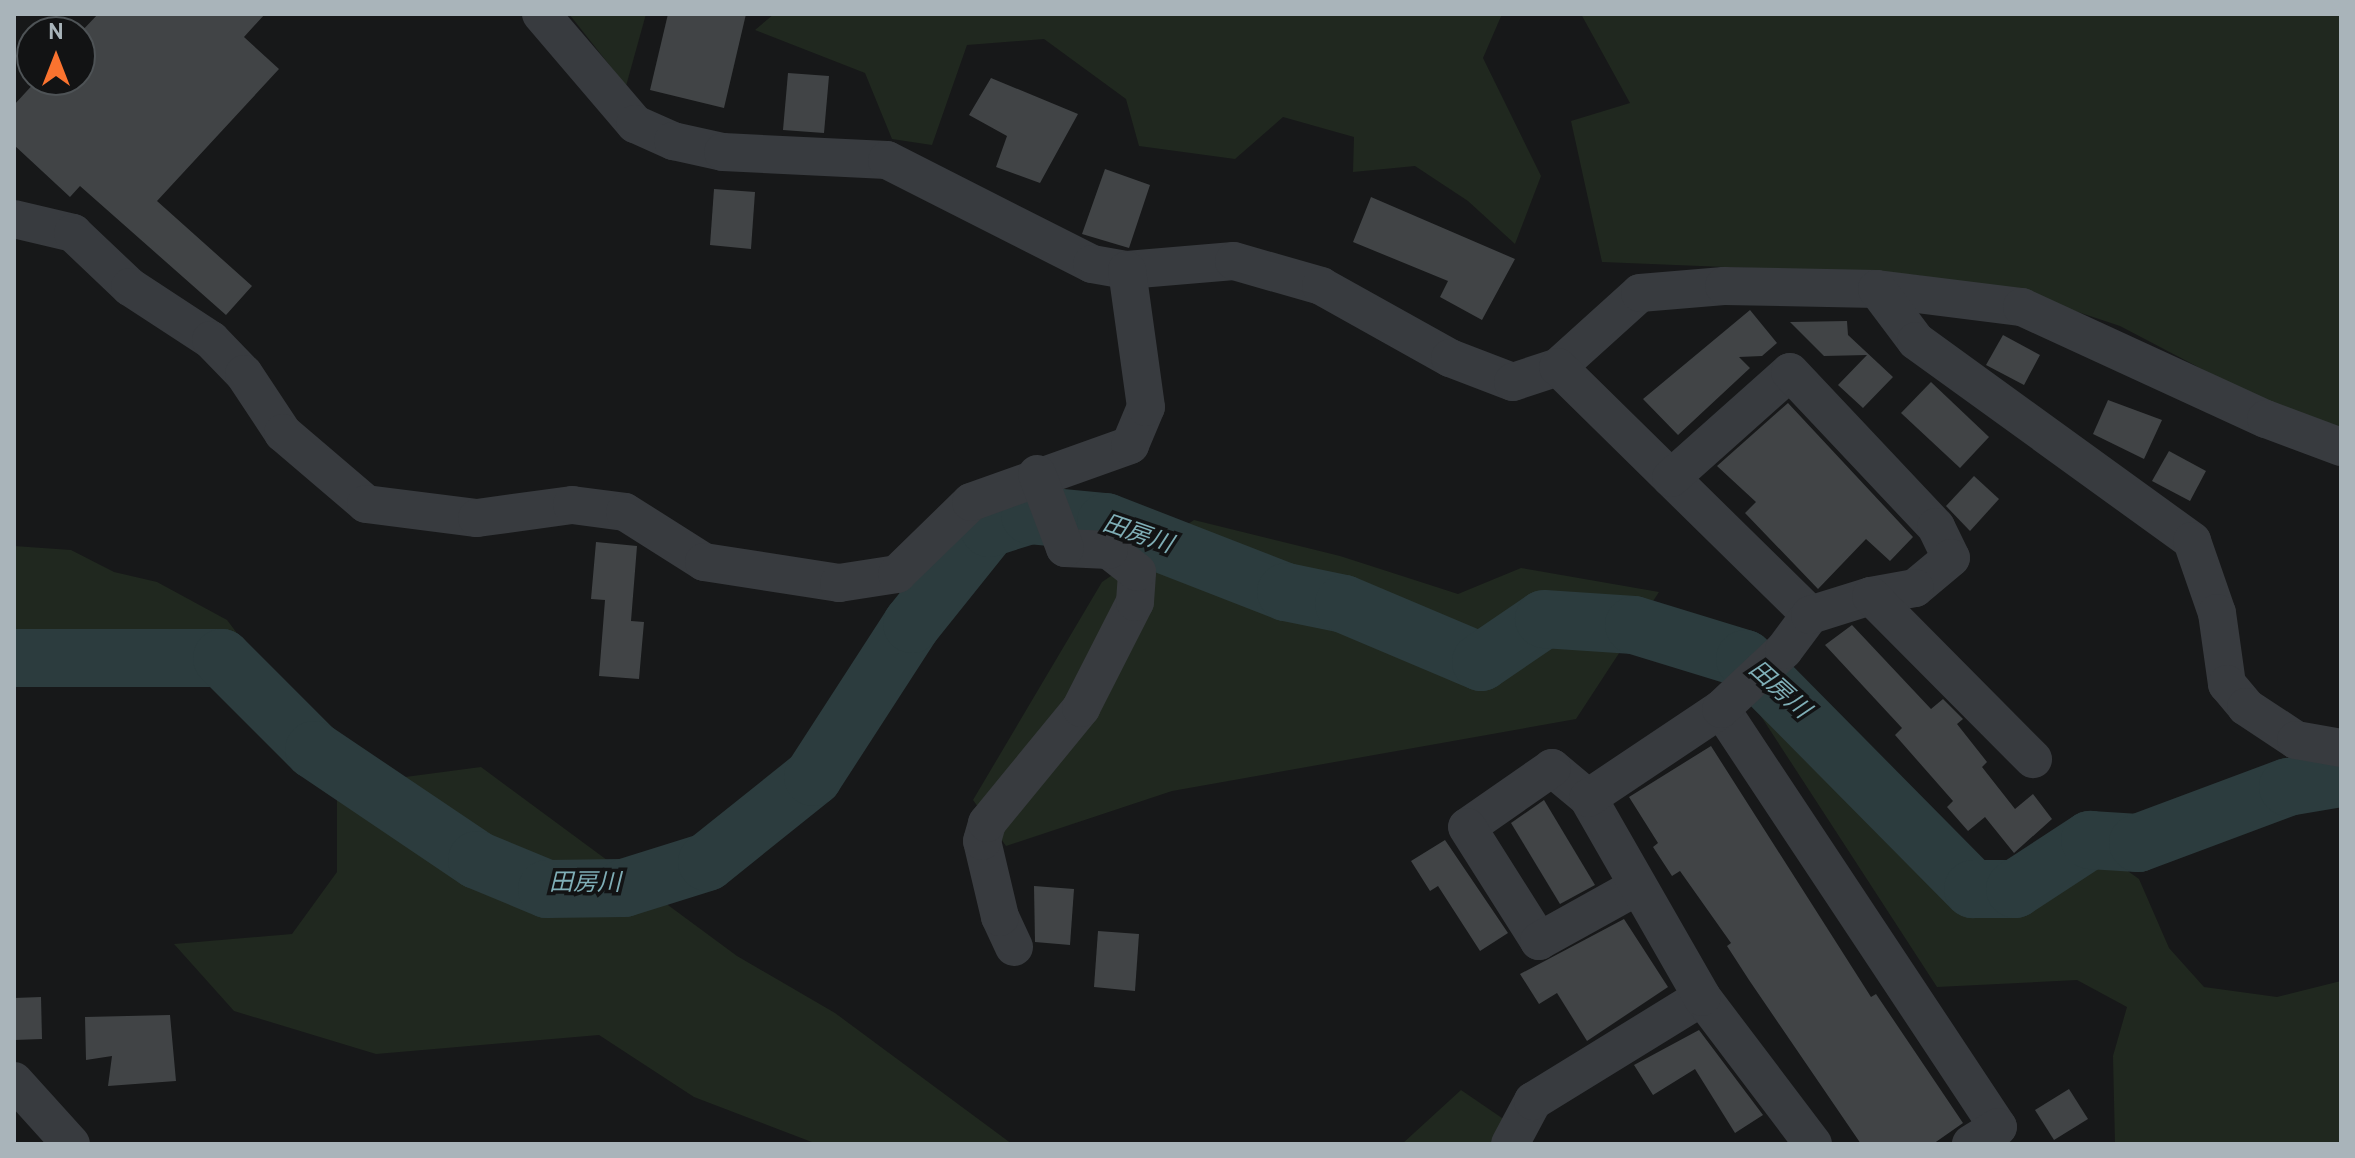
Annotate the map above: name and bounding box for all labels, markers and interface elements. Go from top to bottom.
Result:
north arrow [16,16,96,96]
text: N [48,20,64,47]
water label: 田房川 [1098,511,1176,561]
water label: 田房川 [1742,656,1814,726]
water label: 田房川 [549,871,621,899]

